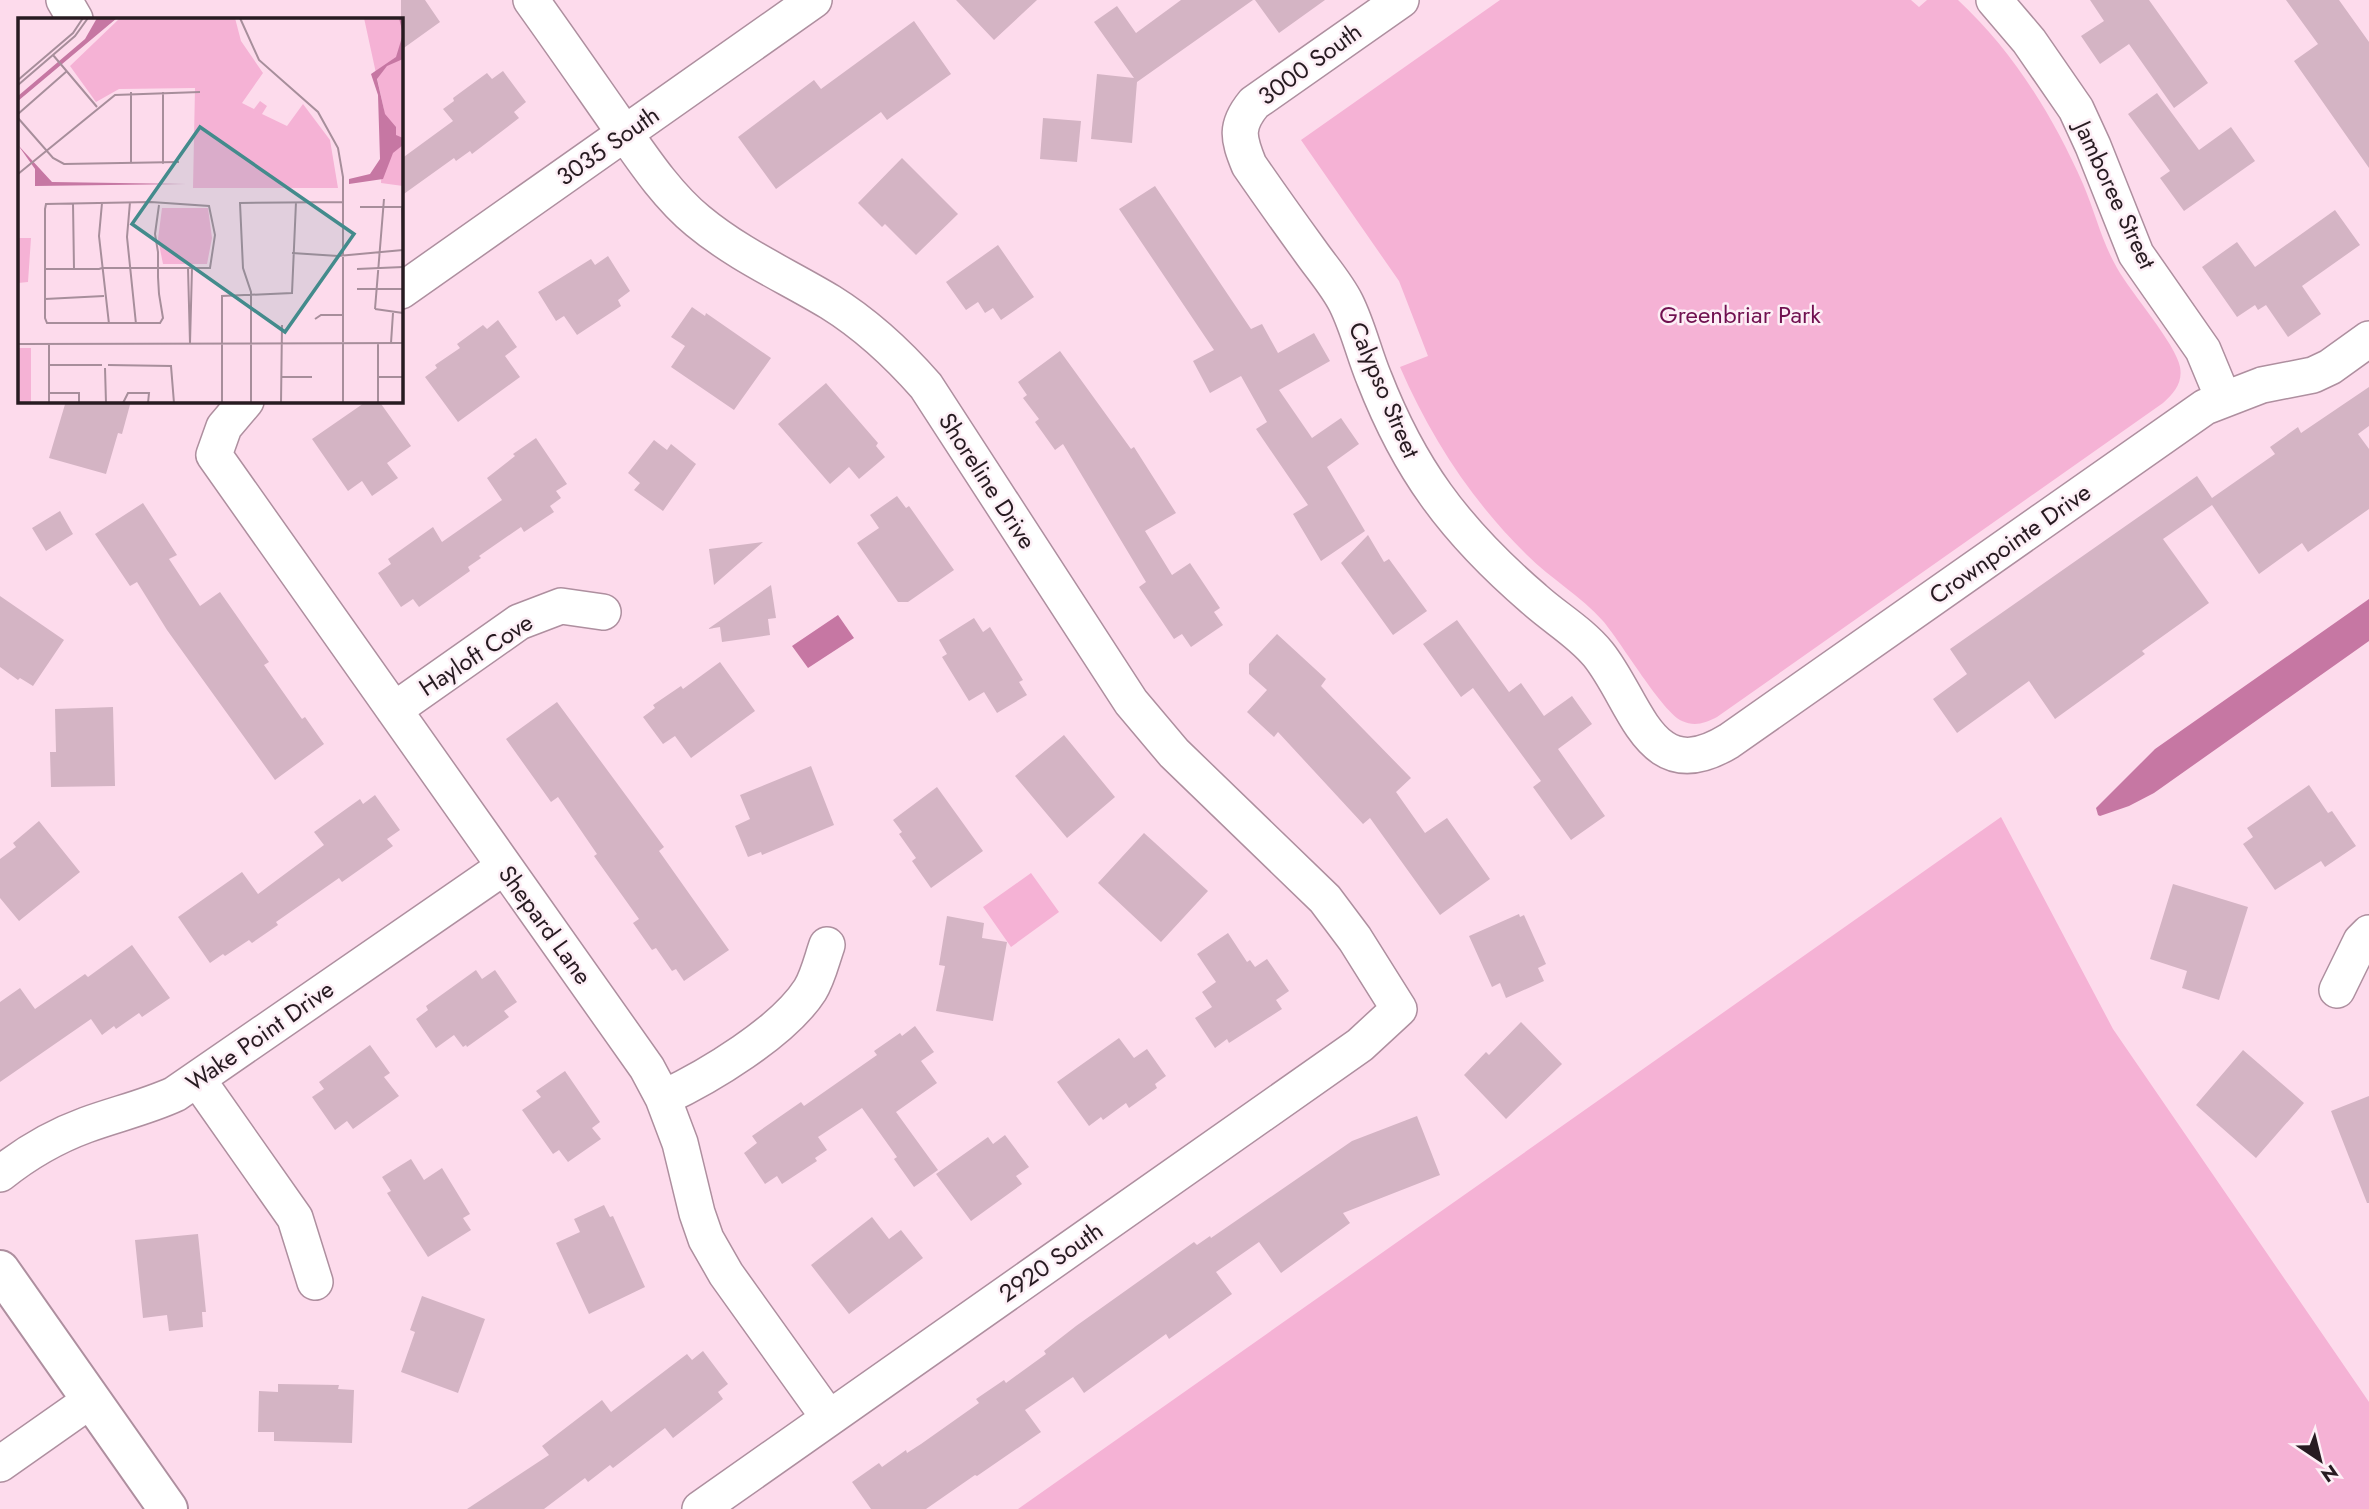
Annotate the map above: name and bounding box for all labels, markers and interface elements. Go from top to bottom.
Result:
street label: 3000 South [1251,14,1369,113]
inset map [18,18,402,402]
street label: 3035 South [549,97,666,194]
street label: Jamboree Street [2065,112,2165,275]
park label: Greenbriar Park [1659,297,1821,332]
street label: Calypso Street [1340,316,1429,464]
street label: Shoreline Drive [930,406,1045,556]
street label: Crownpointe Drive [1922,475,2098,612]
street label: Hayloft Cove [412,605,539,704]
street label: Shepard Lane [490,858,601,992]
street label: Wake Point Drive [179,972,341,1100]
street label: 2920 South [992,1213,1110,1310]
north arrow [2285,1425,2355,1495]
text: N [2316,1458,2343,1489]

